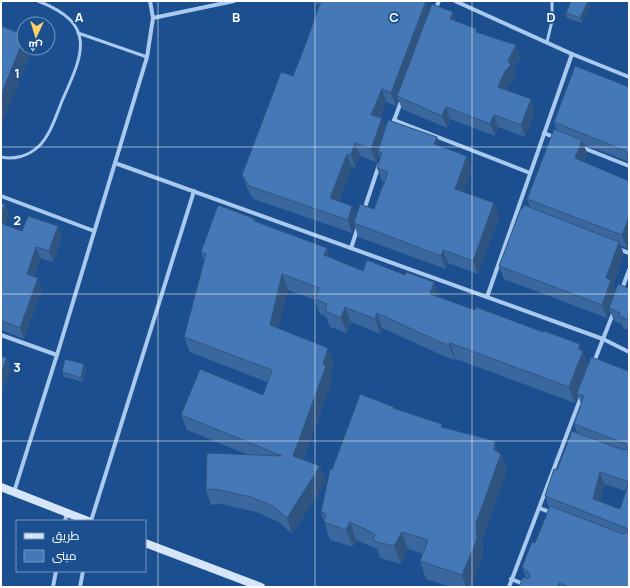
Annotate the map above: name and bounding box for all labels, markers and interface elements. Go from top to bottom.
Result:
text: A [75,8,84,26]
text: B [232,8,240,26]
text: C [389,8,399,26]
text: D [546,8,556,26]
north arrow [16,16,56,56]
text: ش [28,39,43,54]
text: 1 [14,64,20,82]
text: 2 [13,211,21,229]
text: 3 [13,358,21,376]
legend [16,520,146,572]
text: طريق [52,527,80,544]
text: مبنى [52,547,77,564]

